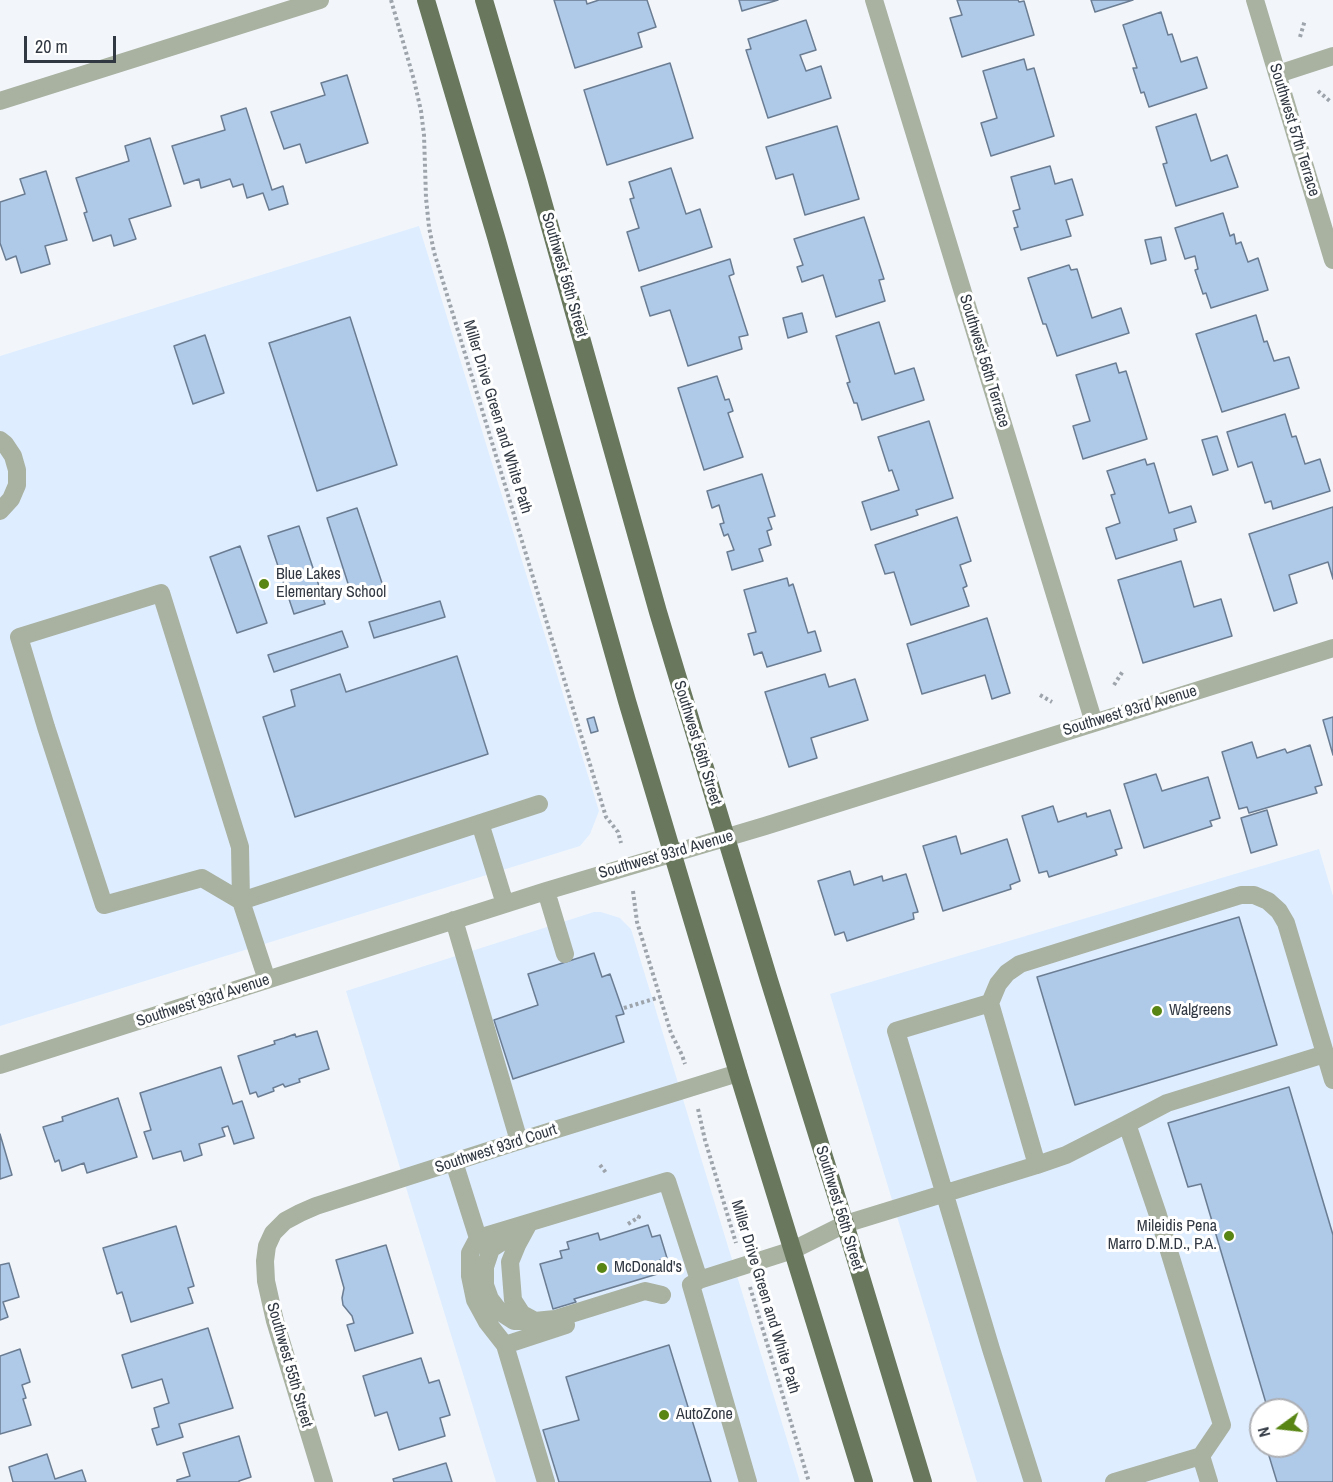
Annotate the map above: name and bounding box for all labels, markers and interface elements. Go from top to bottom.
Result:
scale bar [27,24,118,62]
text: 20 m [35,34,68,59]
street label: Southwest 57th Terrace [1265,61,1323,199]
street label: Southwest 56th Street [537,210,591,340]
street label: Southwest 56th Terrace [955,292,1013,430]
street label: Miller Drive Green and White Path [458,318,536,516]
place label: Blue Lakes Elementary School [276,565,386,603]
marker: Blue Lakes Elementary School [257,577,271,591]
street label: Southwest 56th Street [669,678,725,808]
street label: Southwest 93rd Avenue [1061,681,1199,741]
street label: Southwest 93rd Avenue [597,827,735,883]
street label: Southwest 93rd Avenue [134,970,272,1032]
place label: Walgreens [1169,1001,1231,1021]
marker: Walgreens [1150,1004,1164,1018]
street label: Southwest 93rd Court [433,1120,559,1178]
street label: Southwest 56th Street [811,1143,867,1273]
street label: Miller Drive Green and White Path [726,1198,804,1396]
place label: Mileidis Pena Marro D.M.D., P.A. [1108,1217,1217,1255]
marker: Mileidis Pena Marro D.M.D., P.A. [1222,1229,1236,1243]
place label: McDonald's [614,1258,682,1278]
marker: McDonald's [595,1261,609,1275]
street label: Southwest 55th Street [262,1300,316,1430]
north arrow [1249,1398,1309,1458]
place label: AutoZone [676,1405,733,1425]
marker: AutoZone [657,1408,671,1422]
text: N [1252,1425,1275,1440]

